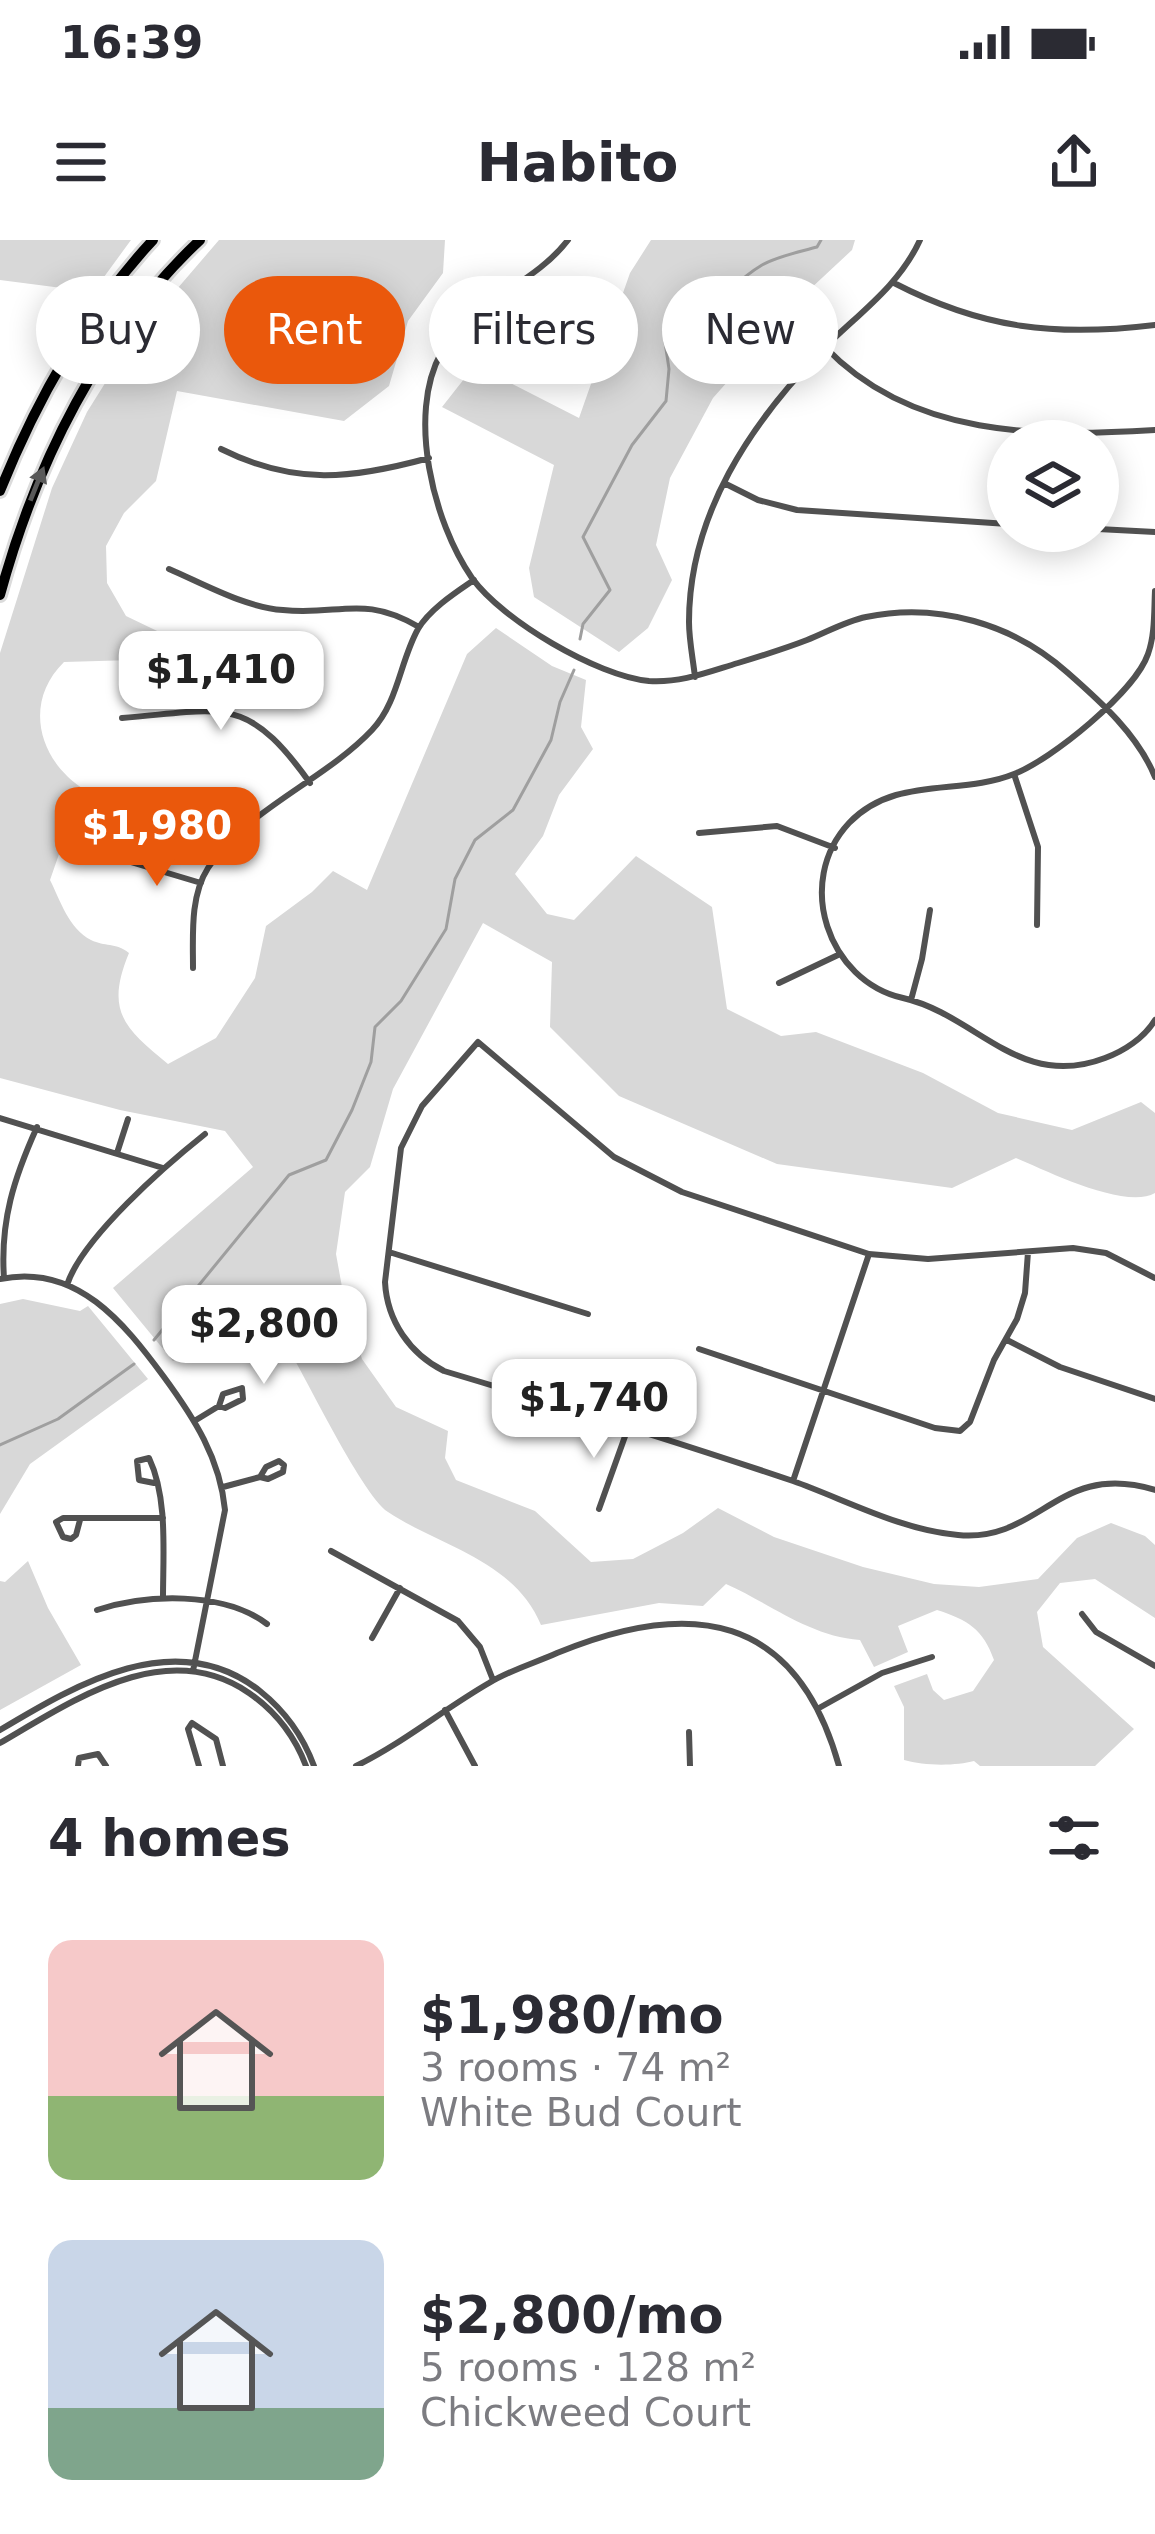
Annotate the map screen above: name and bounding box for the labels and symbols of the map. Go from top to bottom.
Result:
one-way arrow [28,466,47,502]
pin: $1,410 [123,631,319,733]
pin: $1,980 [59,787,255,889]
pin: $2,800 [166,1285,362,1387]
pin: $1,740 [496,1359,692,1461]

